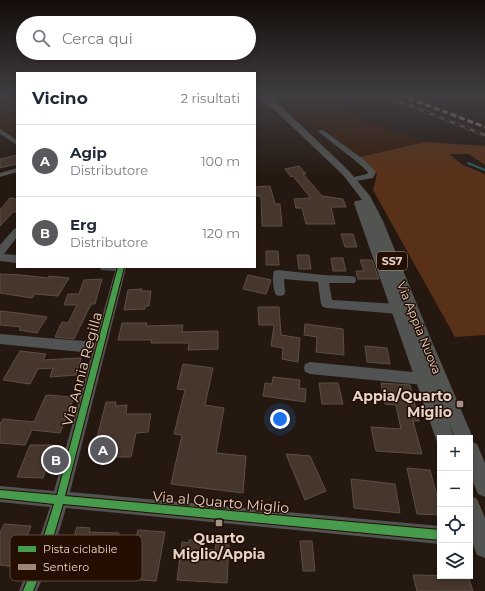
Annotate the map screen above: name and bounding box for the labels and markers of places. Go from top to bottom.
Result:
place label: Appia/Quarto Miglio [352,387,452,421]
marker: Appia/Quarto Miglio [455,399,465,409]
pin: A [90,435,116,465]
pin: B [43,445,69,475]
marker: Quarto Miglio/Appia [214,518,224,528]
place label: Quarto Miglio/Appia [173,529,265,563]

